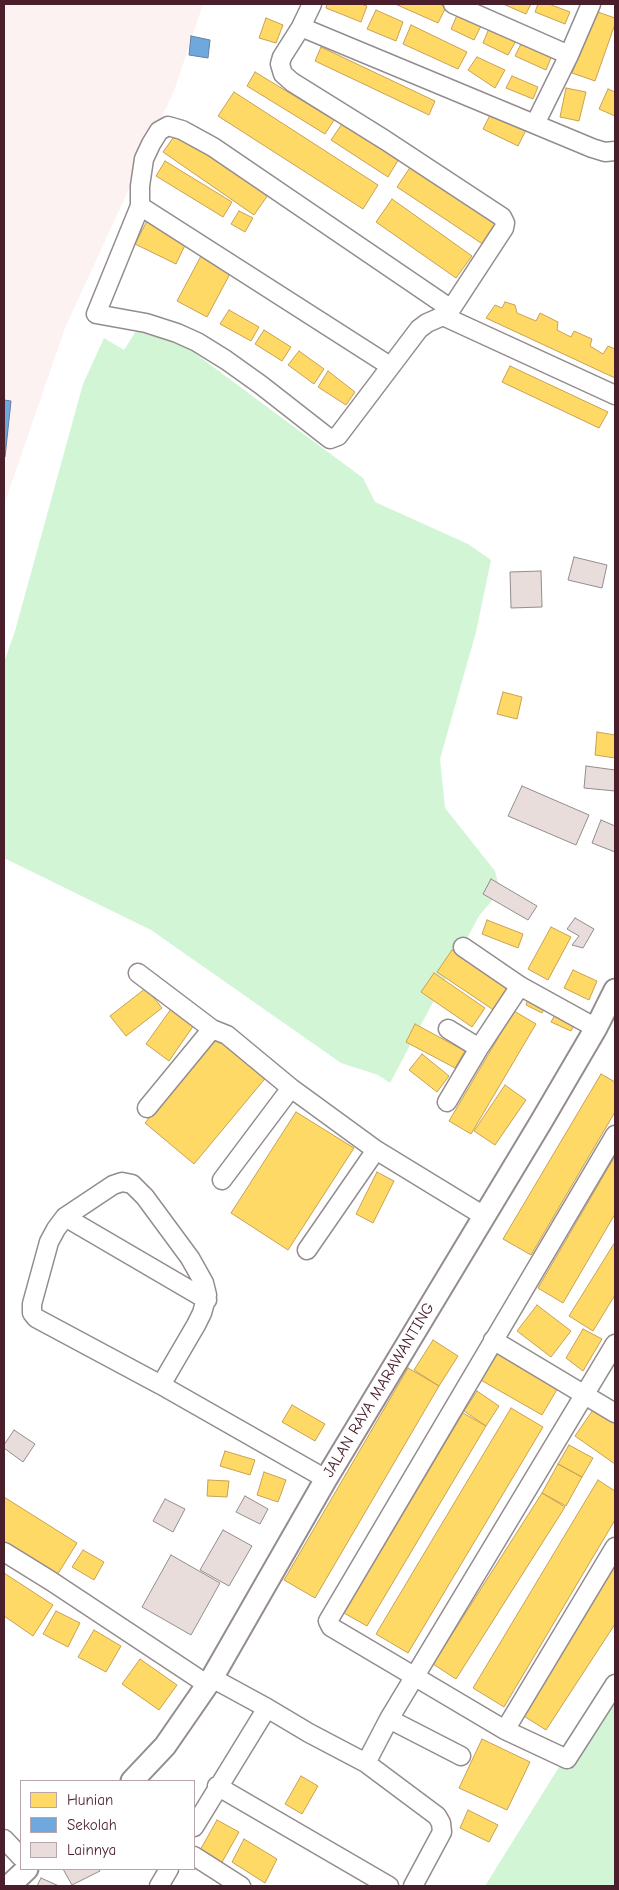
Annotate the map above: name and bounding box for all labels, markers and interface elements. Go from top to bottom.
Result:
street label: JALAN RAYA MARAWANTING [319,1299,439,1481]
legend [20,1780,195,1870]
text: Hunian [67,1791,113,1809]
text: Sekolah [67,1816,117,1834]
text: Lainnya [67,1841,116,1859]

